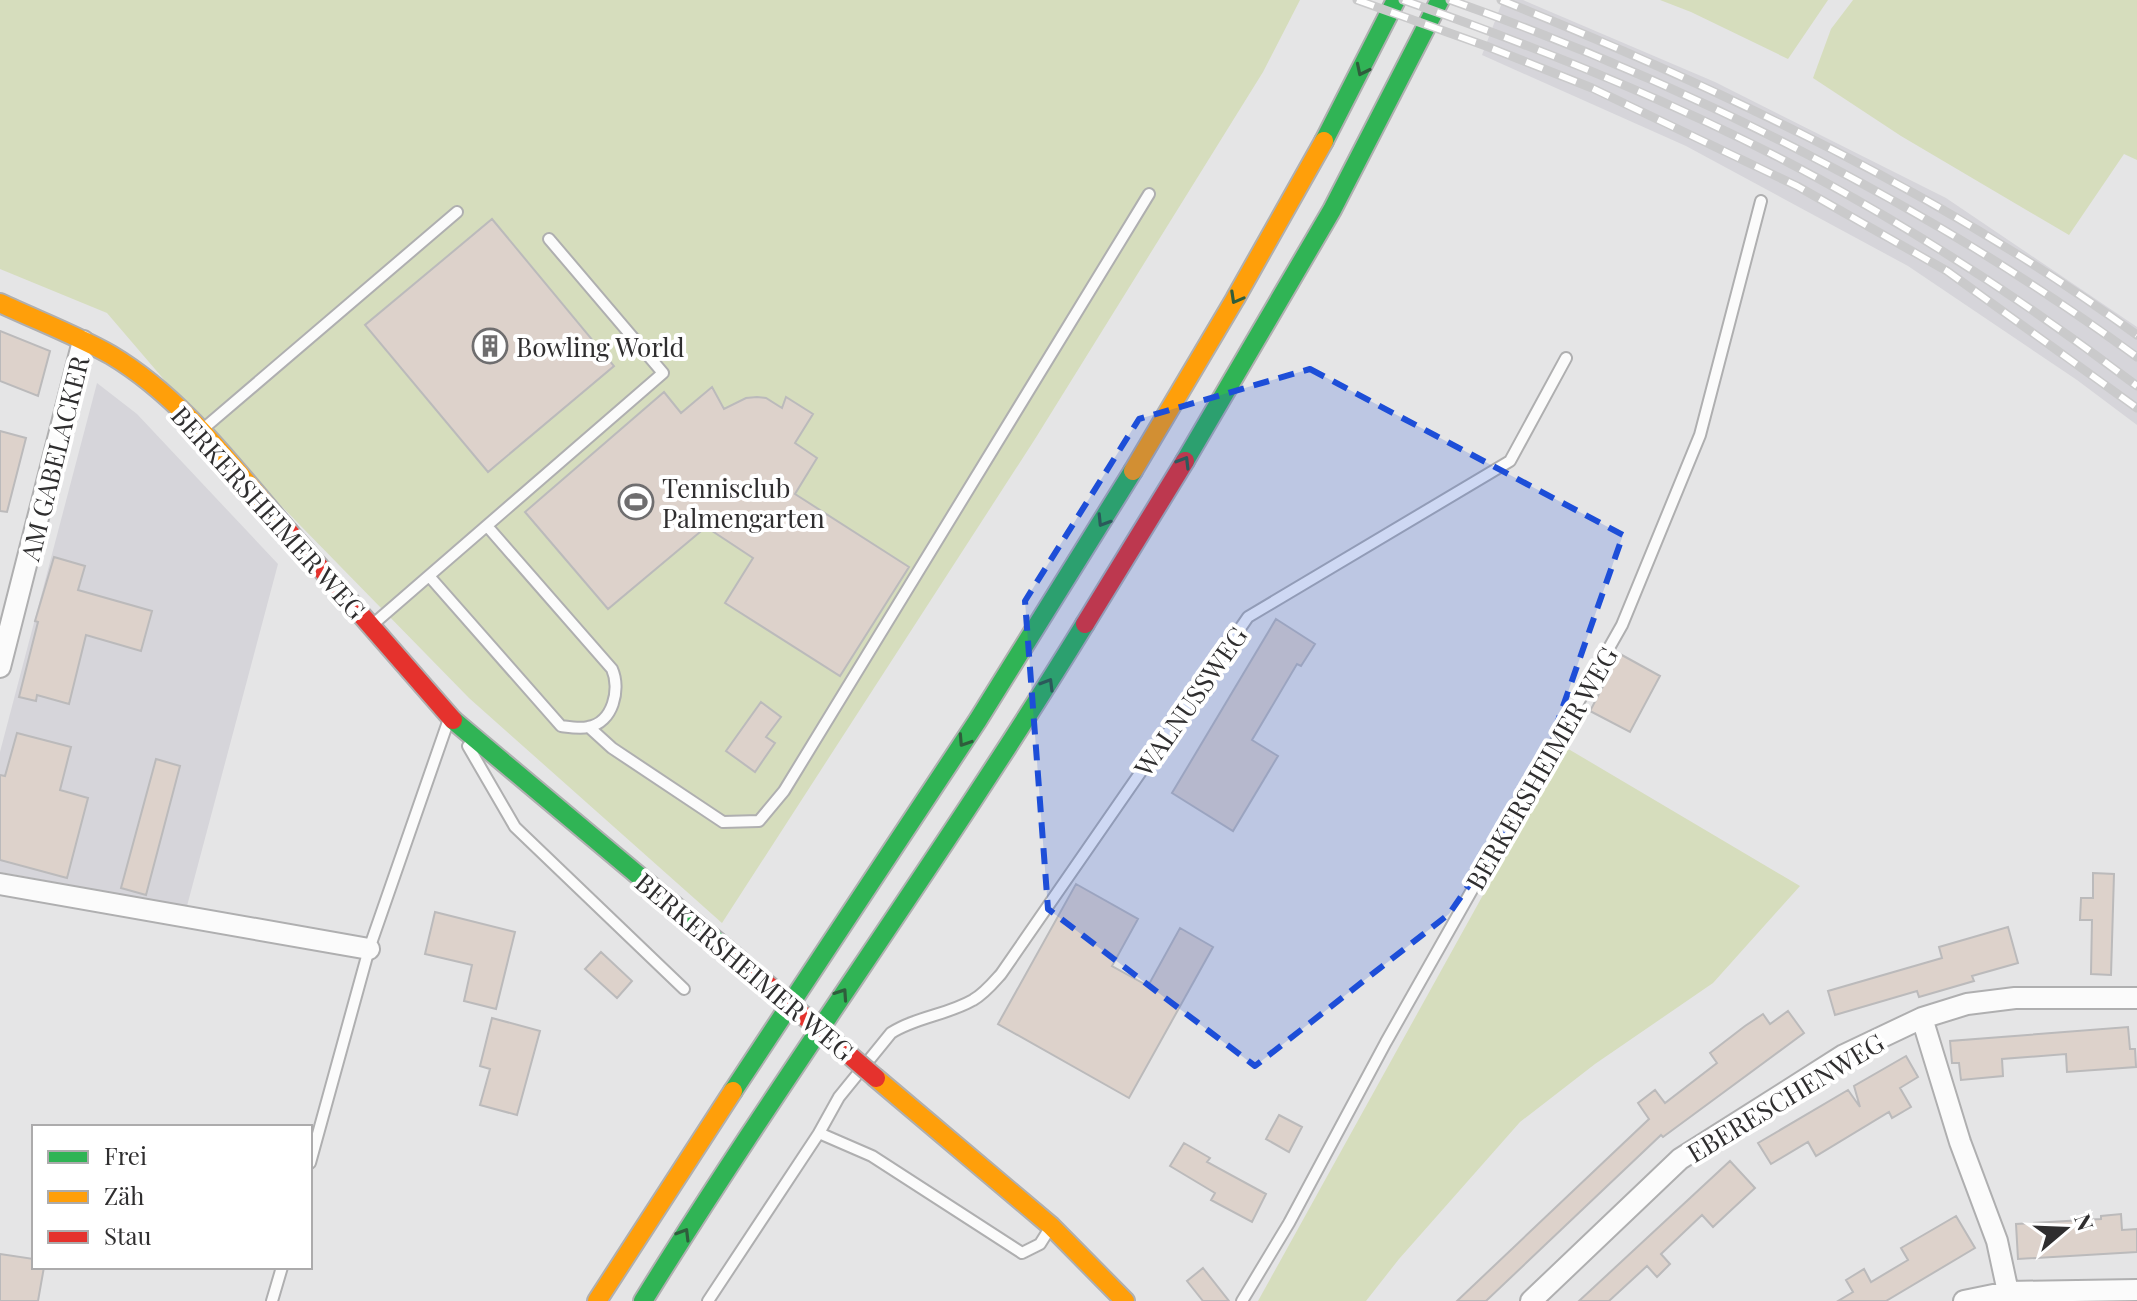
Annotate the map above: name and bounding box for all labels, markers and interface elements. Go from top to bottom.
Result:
one-way arrow [1356,62,1372,77]
one-way arrow [1230,289,1246,303]
building icon: Bowling World [471,327,509,365]
place label: Bowling World [516,329,685,364]
street label: AM GABELACKER [11,351,97,565]
street label: BERKERSHEIMER WEG [164,398,374,626]
one-way arrow [1174,456,1190,471]
place label: Tennisclub Palmengarten [662,470,825,535]
sports icon: Tennisclub Palmengarten [617,483,655,521]
one-way arrow [1097,512,1112,527]
street label: WALNUSSWEG [1125,619,1255,784]
street label: BERKERSHEIMER WEG [1457,640,1625,896]
one-way arrow [1038,678,1054,693]
one-way arrow [959,732,974,747]
street label: BERKERSHEIMER WEG [628,864,862,1068]
one-way arrow [832,988,847,1002]
street label: EBERESCHENWEG [1680,1024,1890,1170]
legend [32,1125,312,1269]
text: Frei [104,1139,147,1171]
text: Zäh [104,1179,144,1211]
north arrow [2025,1189,2105,1269]
text: N [2068,1210,2102,1235]
text: Stau [104,1219,151,1251]
one-way arrow [674,1228,690,1243]

